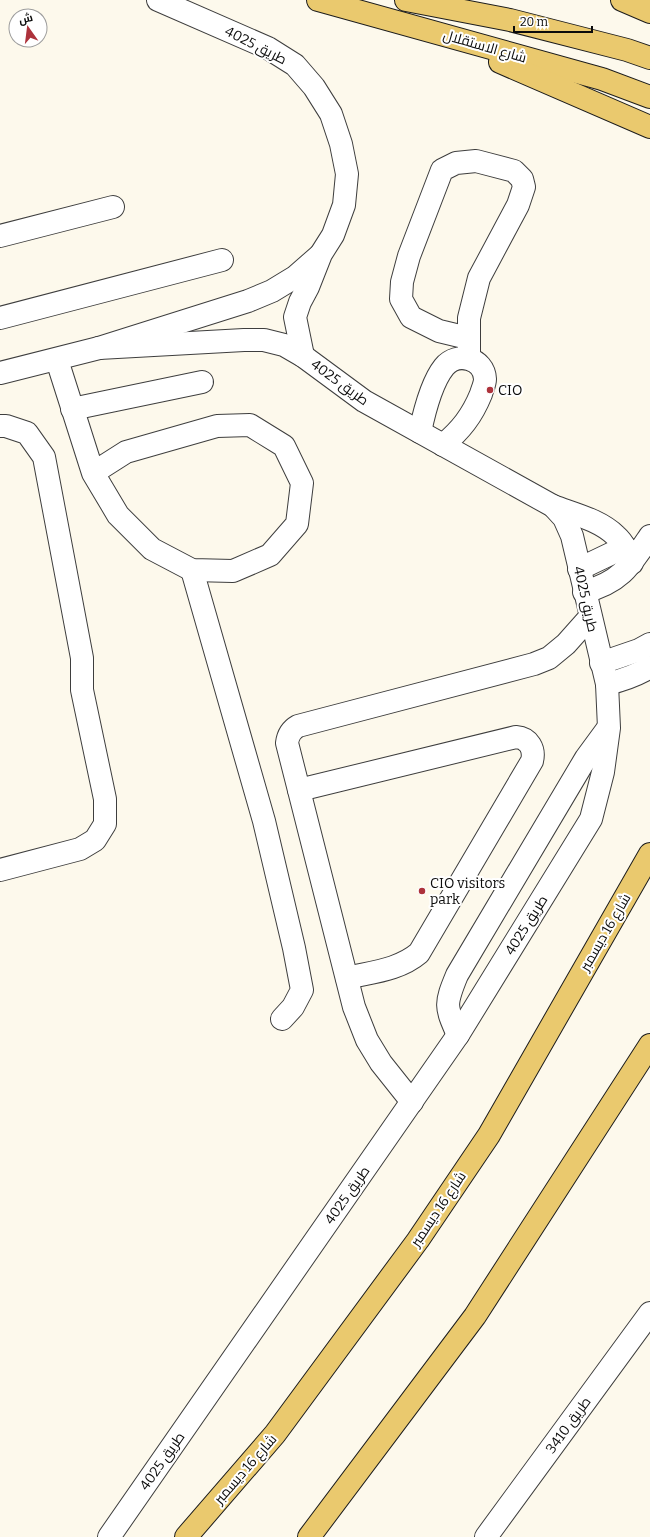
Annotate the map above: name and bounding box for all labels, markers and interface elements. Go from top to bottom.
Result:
north arrow [8,8,48,48]
scale bar [514,8,592,34]
text: ش [17,11,34,27]
text: 20 m [520,15,549,29]
street label: طريق 4025 [222,23,290,68]
street label: شارع الاستقلال [441,26,529,67]
street label: طريق 4025 [308,356,372,409]
place label: CIO [498,382,522,399]
marker: CIO [485,385,495,395]
street label: طريق 4025 [570,565,601,634]
place label: CIO visitors park [430,875,505,908]
marker: CIO visitors park [417,886,427,896]
street label: شارع 16 ديسمبر [576,890,635,975]
street label: طريق 4025 [501,892,551,958]
street label: طريق 4025 [321,1163,374,1228]
street label: شارع 16 ديسمبر [407,1168,470,1251]
street label: طريق 3410 [542,1394,595,1457]
street label: طريق 4025 [136,1429,189,1494]
street label: شارع 16 ديسمبر [210,1431,280,1508]

